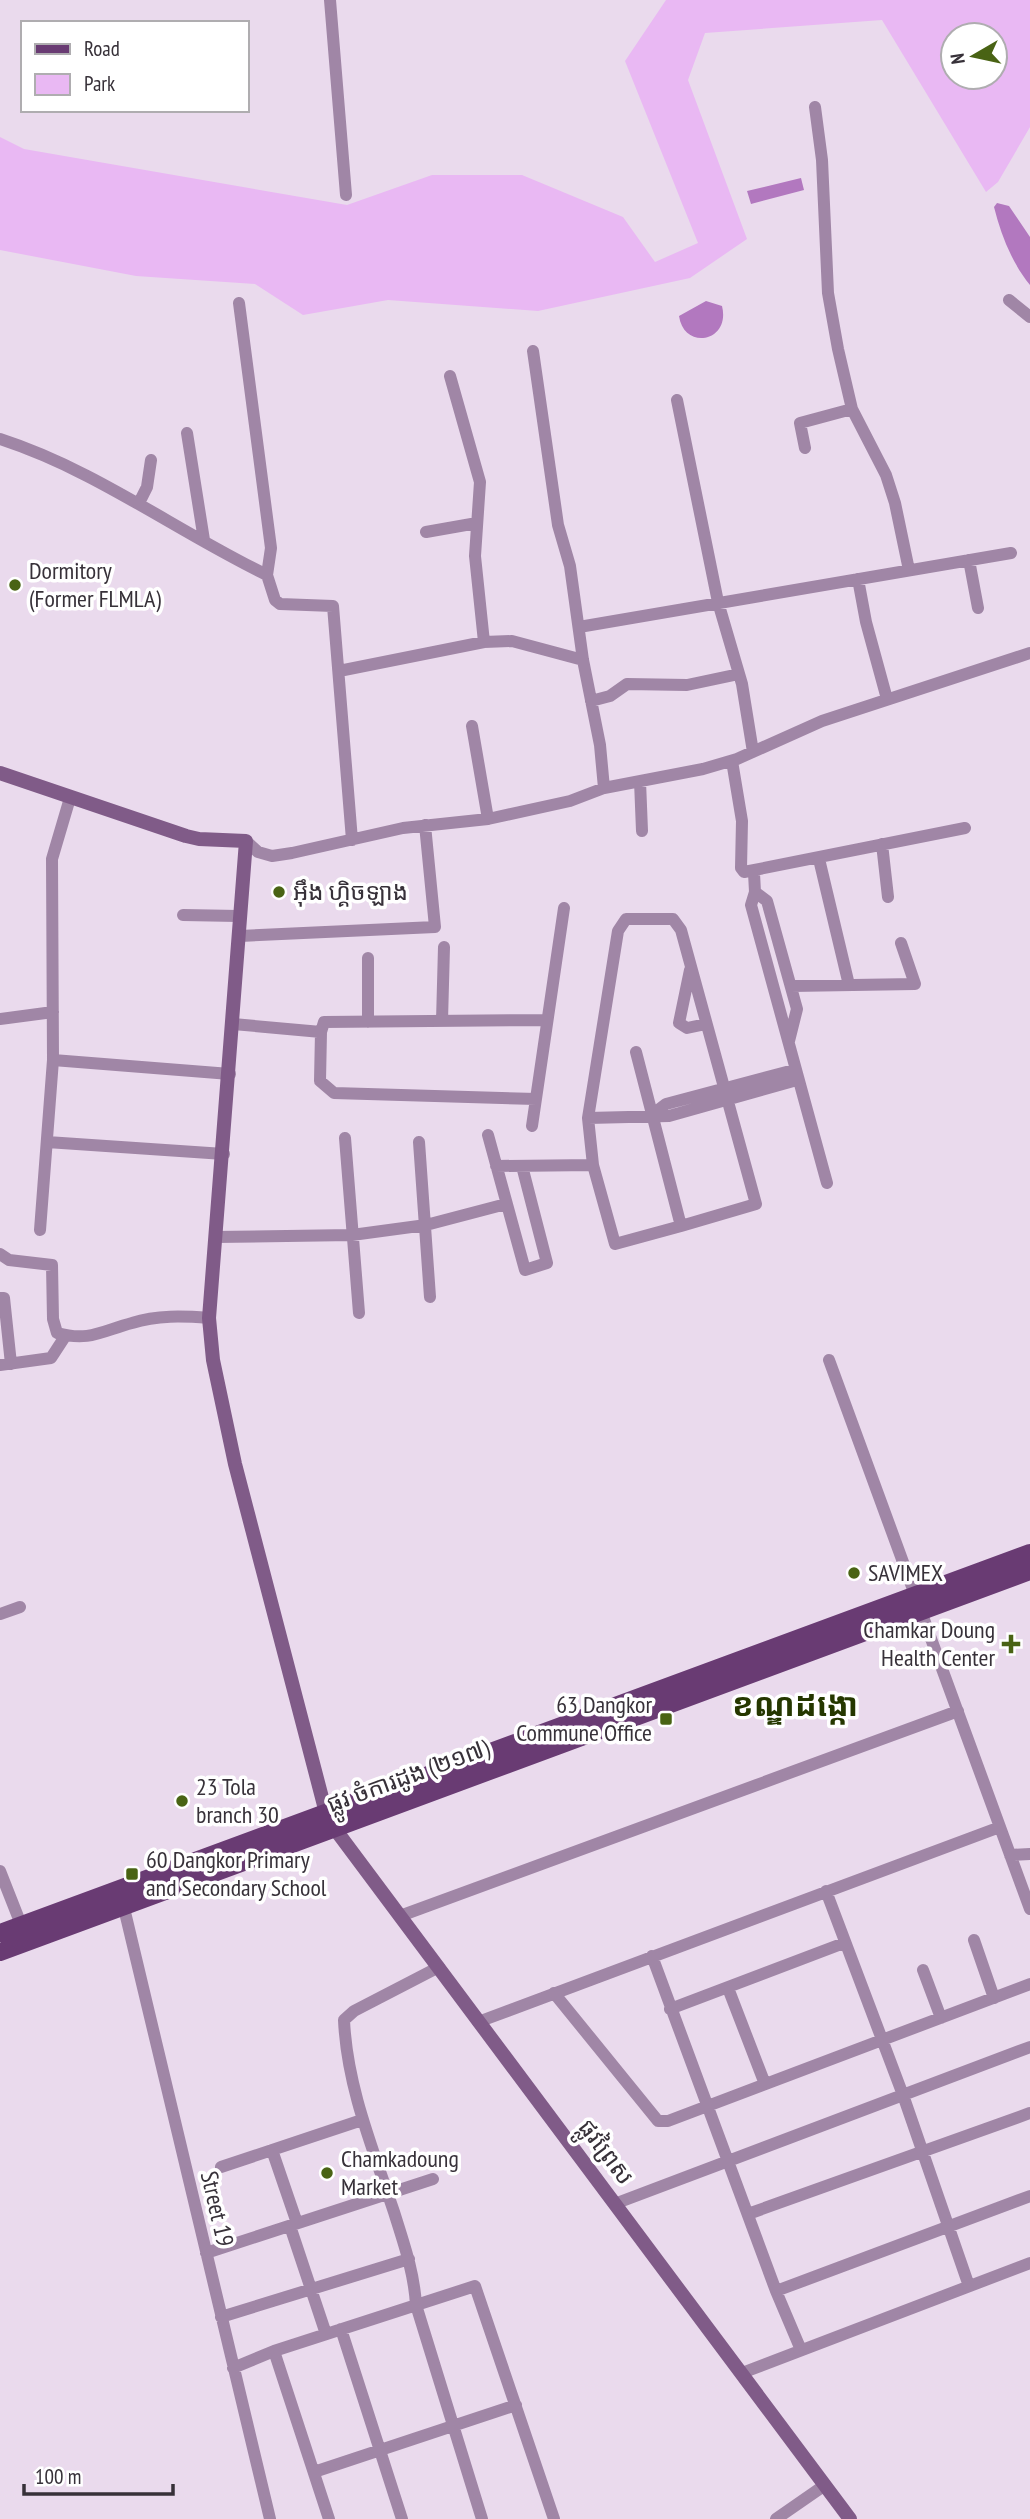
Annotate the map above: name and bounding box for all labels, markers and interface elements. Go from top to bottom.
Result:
legend [21,21,248,112]
north arrow [939,21,1009,91]
text: Road [84,35,120,62]
text: N [945,52,970,66]
text: Park [84,70,115,97]
place label: Dormitory (Former FLMLA) [29,555,161,614]
marker: Dormitory (Former FLMLA) [7,577,23,593]
place label: អ៊ឹង ហ្គិចឡាង [293,876,408,907]
marker: អ៊ឹង ហ្គិចឡាង [271,884,287,900]
place label: SAVIMEX [868,1557,943,1588]
marker: SAVIMEX [846,1565,862,1581]
place label: Chamkar Doung Health Center [863,1614,995,1673]
marker: Chamkar Doung Health Center [1001,1634,1021,1654]
district label: ខណ្ឌដង្កោ [732,1683,858,1725]
place label: 63 Dangkor Commune Office [516,1689,652,1748]
marker: 63 Dangkor Commune Office [658,1711,674,1727]
street label: ផ្លូវ ចំការដូង (២១៧) [322,1732,496,1826]
place label: 23 Tola branch 30 [196,1771,279,1830]
marker: 23 Tola branch 30 [174,1793,190,1809]
place label: 60 Dangkor Primary and Secondary School [146,1844,327,1903]
marker: 60 Dangkor Primary and Secondary School [124,1866,140,1882]
street label: ផ្លូវព្រៃស [566,2113,641,2195]
place label: Chamkadoung Market [341,2143,459,2202]
marker: Chamkadoung Market [319,2165,335,2181]
street label: Street 19 [194,2168,241,2250]
scale bar [24,2452,173,2496]
text: 100 m [35,2463,81,2490]

